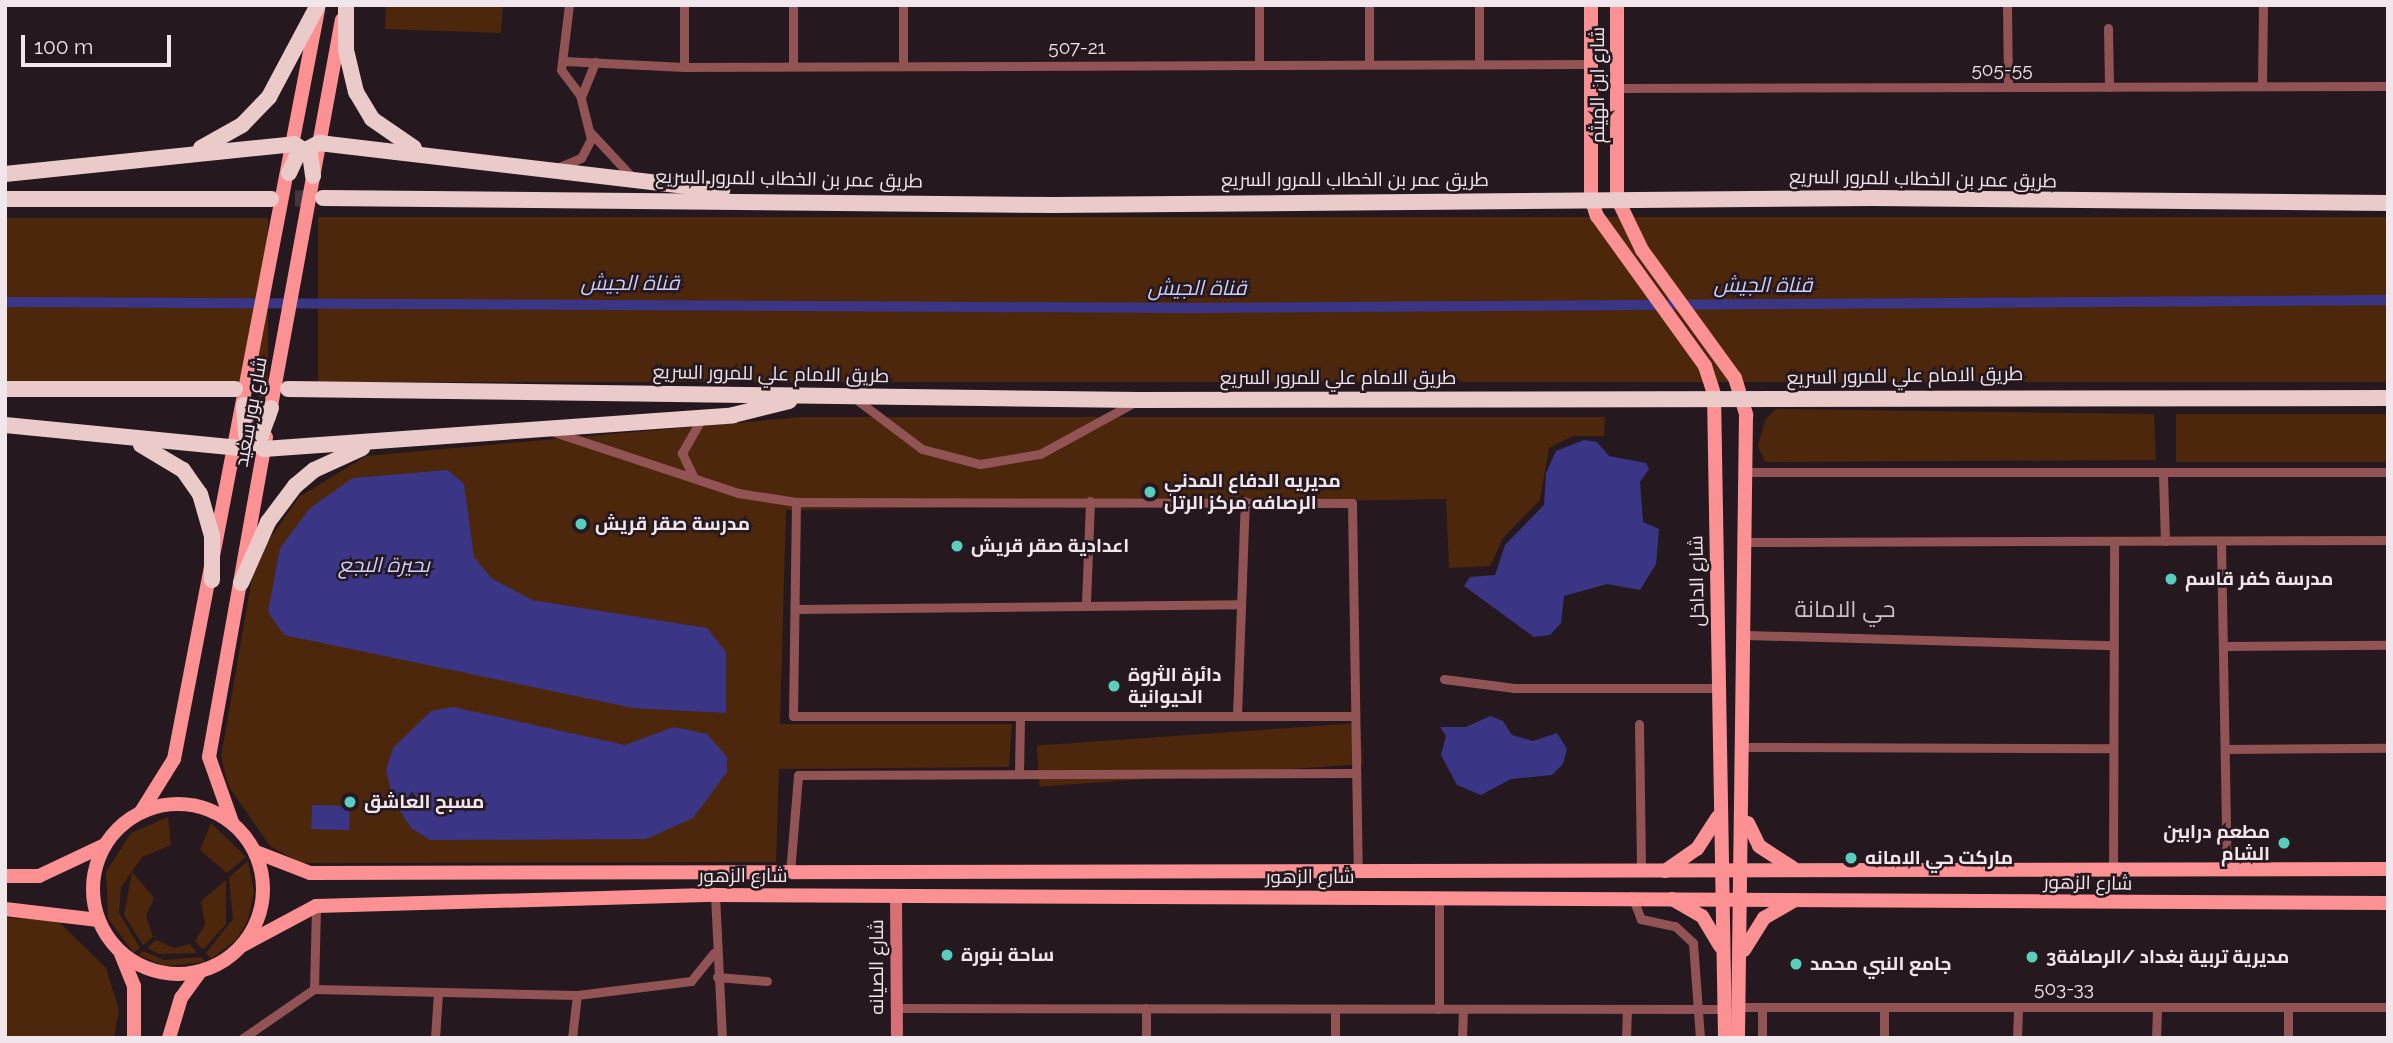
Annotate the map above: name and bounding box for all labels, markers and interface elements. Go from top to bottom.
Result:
scale bar [24,21,175,65]
street label: شارع ابن الهيثم [1587,27,1609,143]
text: 100 m [34,34,93,59]
street label: 507-21 [1048,37,1106,59]
street label: 505-55 [1972,59,2032,81]
street label: طريق عمر بن الخطاب للمرور السريع [655,165,923,193]
street label: طريق عمر بن الخطاب للمرور السريع [1789,165,2057,193]
street label: طريق عمر بن الخطاب للمرور السريع [1221,169,1489,191]
water label: قناة الجيش [580,270,680,296]
water label: قناة الجيش [1713,272,1813,298]
water label: قناة الجيش [1147,275,1247,301]
street label: شارع بور سعيد [230,355,272,469]
street label: طريق الامام علي للمرور السريع [652,361,890,387]
street label: طريق الامام علي للمرور السريع [1786,363,2024,389]
street label: طريق الامام علي للمرور السريع [1220,367,1456,389]
place label: مديريه الدفاع المدني الرصافه مركز الرتل [1164,470,1341,514]
marker: مديريه الدفاع المدني الرصافه مركز الرتل [1142,484,1158,500]
place label: مدرسة صقر قريش [595,513,750,535]
marker: مدرسة صقر قريش [573,516,589,532]
place label: اعدادية صقر قريش [971,535,1129,557]
street label: شارع الداخل [1685,535,1709,627]
marker: اعدادية صقر قريش [949,538,965,554]
water label: بحيرة البجع [338,552,430,578]
place label: مدرسة كفر قاسم [2185,568,2333,590]
marker: مدرسة كفر قاسم [2163,571,2179,587]
district label: حي الامانة [1795,595,1895,623]
place label: دائرة الثروة الحيوانية [1128,664,1221,708]
marker: دائرة الثروة الحيوانية [1106,678,1122,694]
place label: مسبح العاشق [364,791,484,813]
marker: مسبح العاشق [342,794,358,810]
place label: مطعم درابين الشام [2163,821,2270,865]
marker: مطعم درابين الشام [2276,835,2292,851]
place label: ماركت حي الامانه [1865,847,2013,869]
marker: ماركت حي الامانه [1843,850,1859,866]
street label: شارع الزهور [699,865,787,887]
street label: شارع الزهور [1266,866,1354,888]
street label: شارع الزهور [2043,871,2133,895]
street label: شارع الصيانه [866,919,888,1015]
place label: ساحة بنورة [961,944,1054,966]
place label: مديرية تربية بغداد /الرصافة3 [2046,946,2289,968]
marker: ساحة بنورة [939,947,955,963]
marker: مديرية تربية بغداد /الرصافة3 [2024,949,2040,965]
place label: جامع النبي محمد [1810,953,1951,975]
marker: جامع النبي محمد [1788,956,1804,972]
street label: 503-33 [2034,978,2094,1000]

